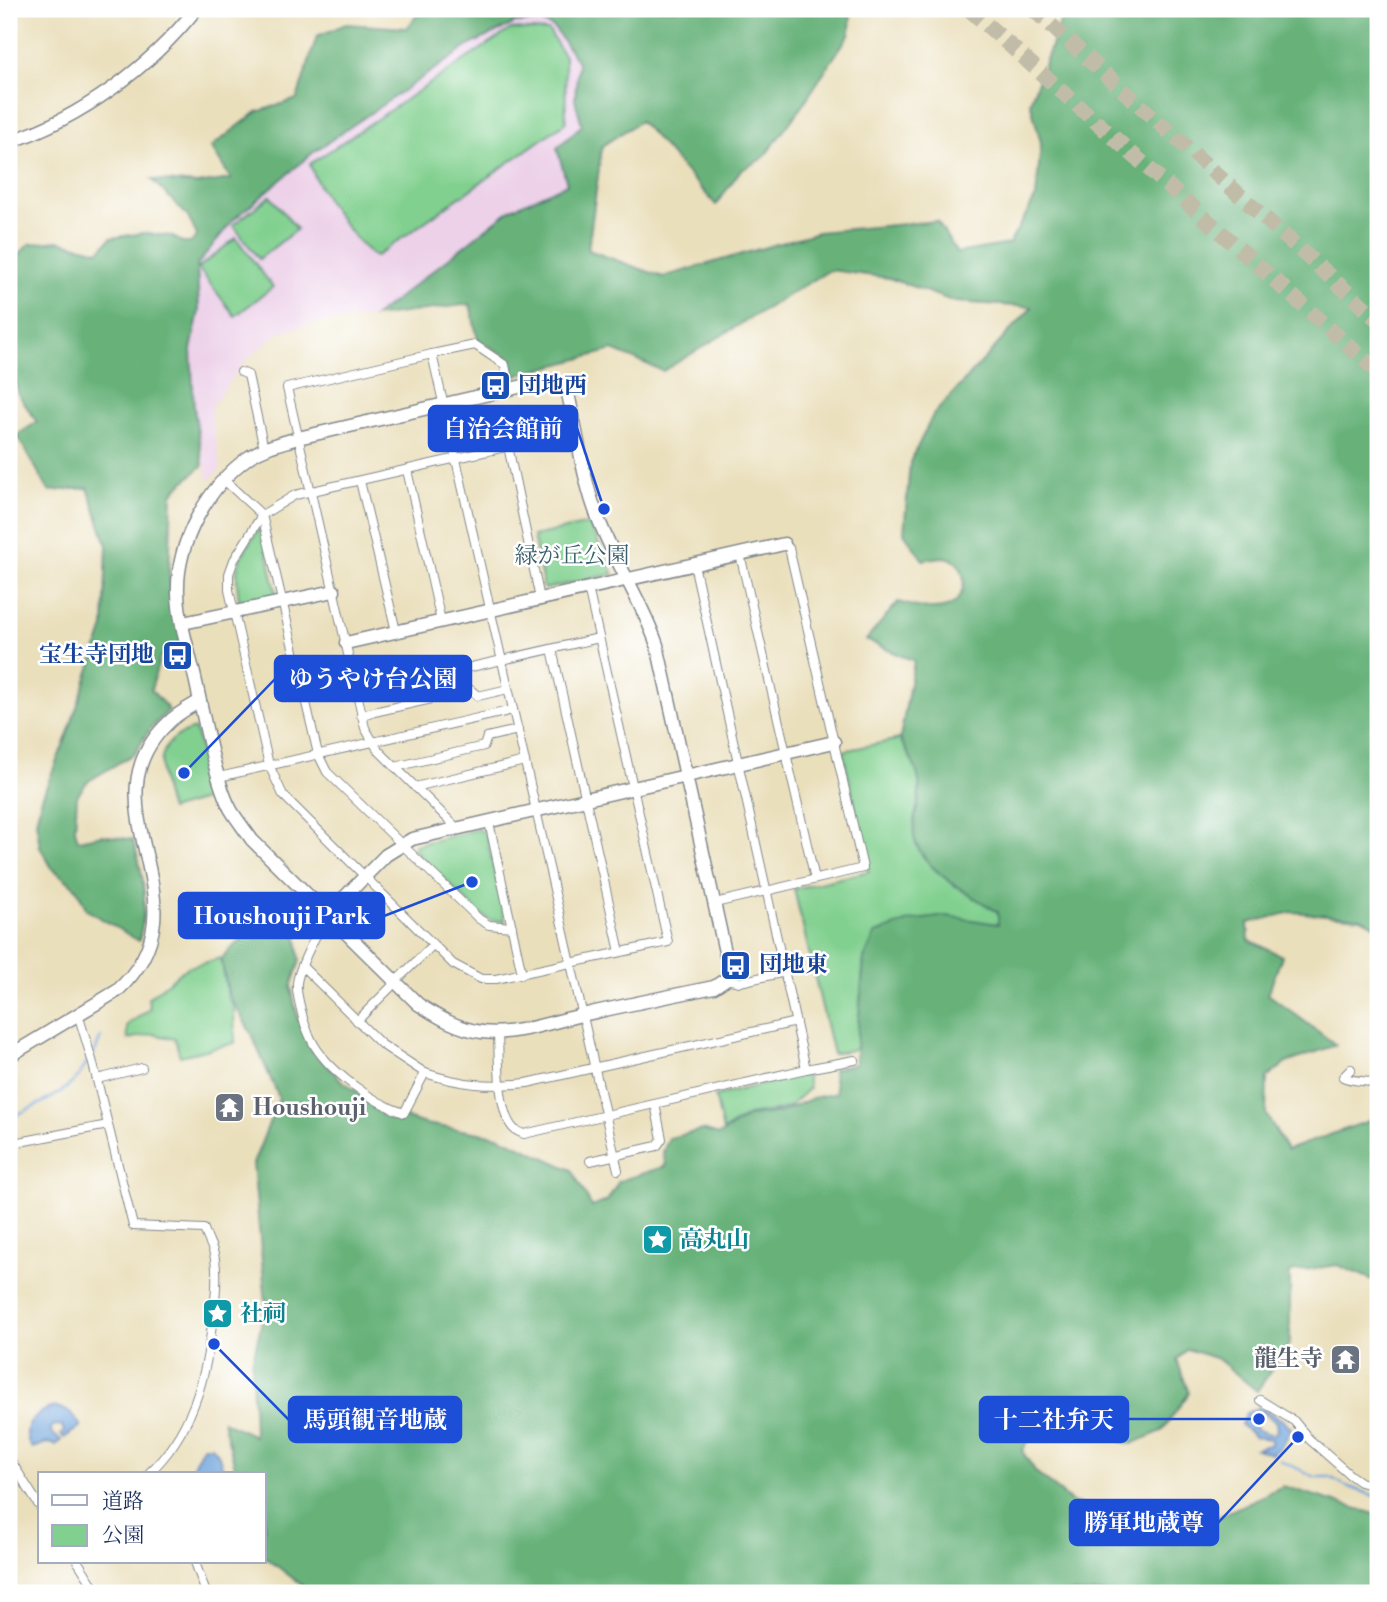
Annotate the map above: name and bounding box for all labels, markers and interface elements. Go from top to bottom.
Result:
bus stop icon: 団地西 [478,369,512,403]
place label: 団地西 [518,372,587,400]
callout: 自治会館前 [429,406,577,451]
text: 自治会館前 [443,415,563,445]
park label: 緑が丘公園 [515,542,630,570]
bus stop icon: 宝生寺団地 [160,638,194,672]
place label: 宝生寺団地 [39,641,154,669]
callout: ゆうやけ台公園 [275,656,471,701]
text: ゆうやけ台公園 [289,665,457,695]
callout: Houshouji Park [179,893,384,938]
text: Houshouji Park [193,902,372,932]
bus stop icon: 団地東 [719,948,753,982]
place label: 団地東 [759,951,828,979]
temple icon: Houshouji [213,1091,247,1125]
place label: Houshouji [253,1094,366,1122]
place icon: 高丸山 [640,1223,674,1257]
place label: 高丸山 [680,1226,749,1254]
place icon: 社祠 [200,1297,234,1331]
place label: 社祠 [240,1300,286,1328]
temple icon: 龍生寺 [1329,1342,1363,1376]
place label: 龍生寺 [1254,1345,1323,1373]
callout: 馬頭観音地蔵 [289,1397,461,1442]
callout: 十二社弁天 [980,1397,1128,1442]
text: 馬頭観音地蔵 [303,1406,447,1436]
text: 十二社弁天 [994,1406,1114,1436]
legend [38,1472,266,1564]
text: 道路 [102,1489,144,1515]
callout: 勝軍地蔵尊 [1070,1500,1218,1545]
text: 勝軍地蔵尊 [1084,1509,1204,1539]
text: 公園 [102,1523,144,1549]

